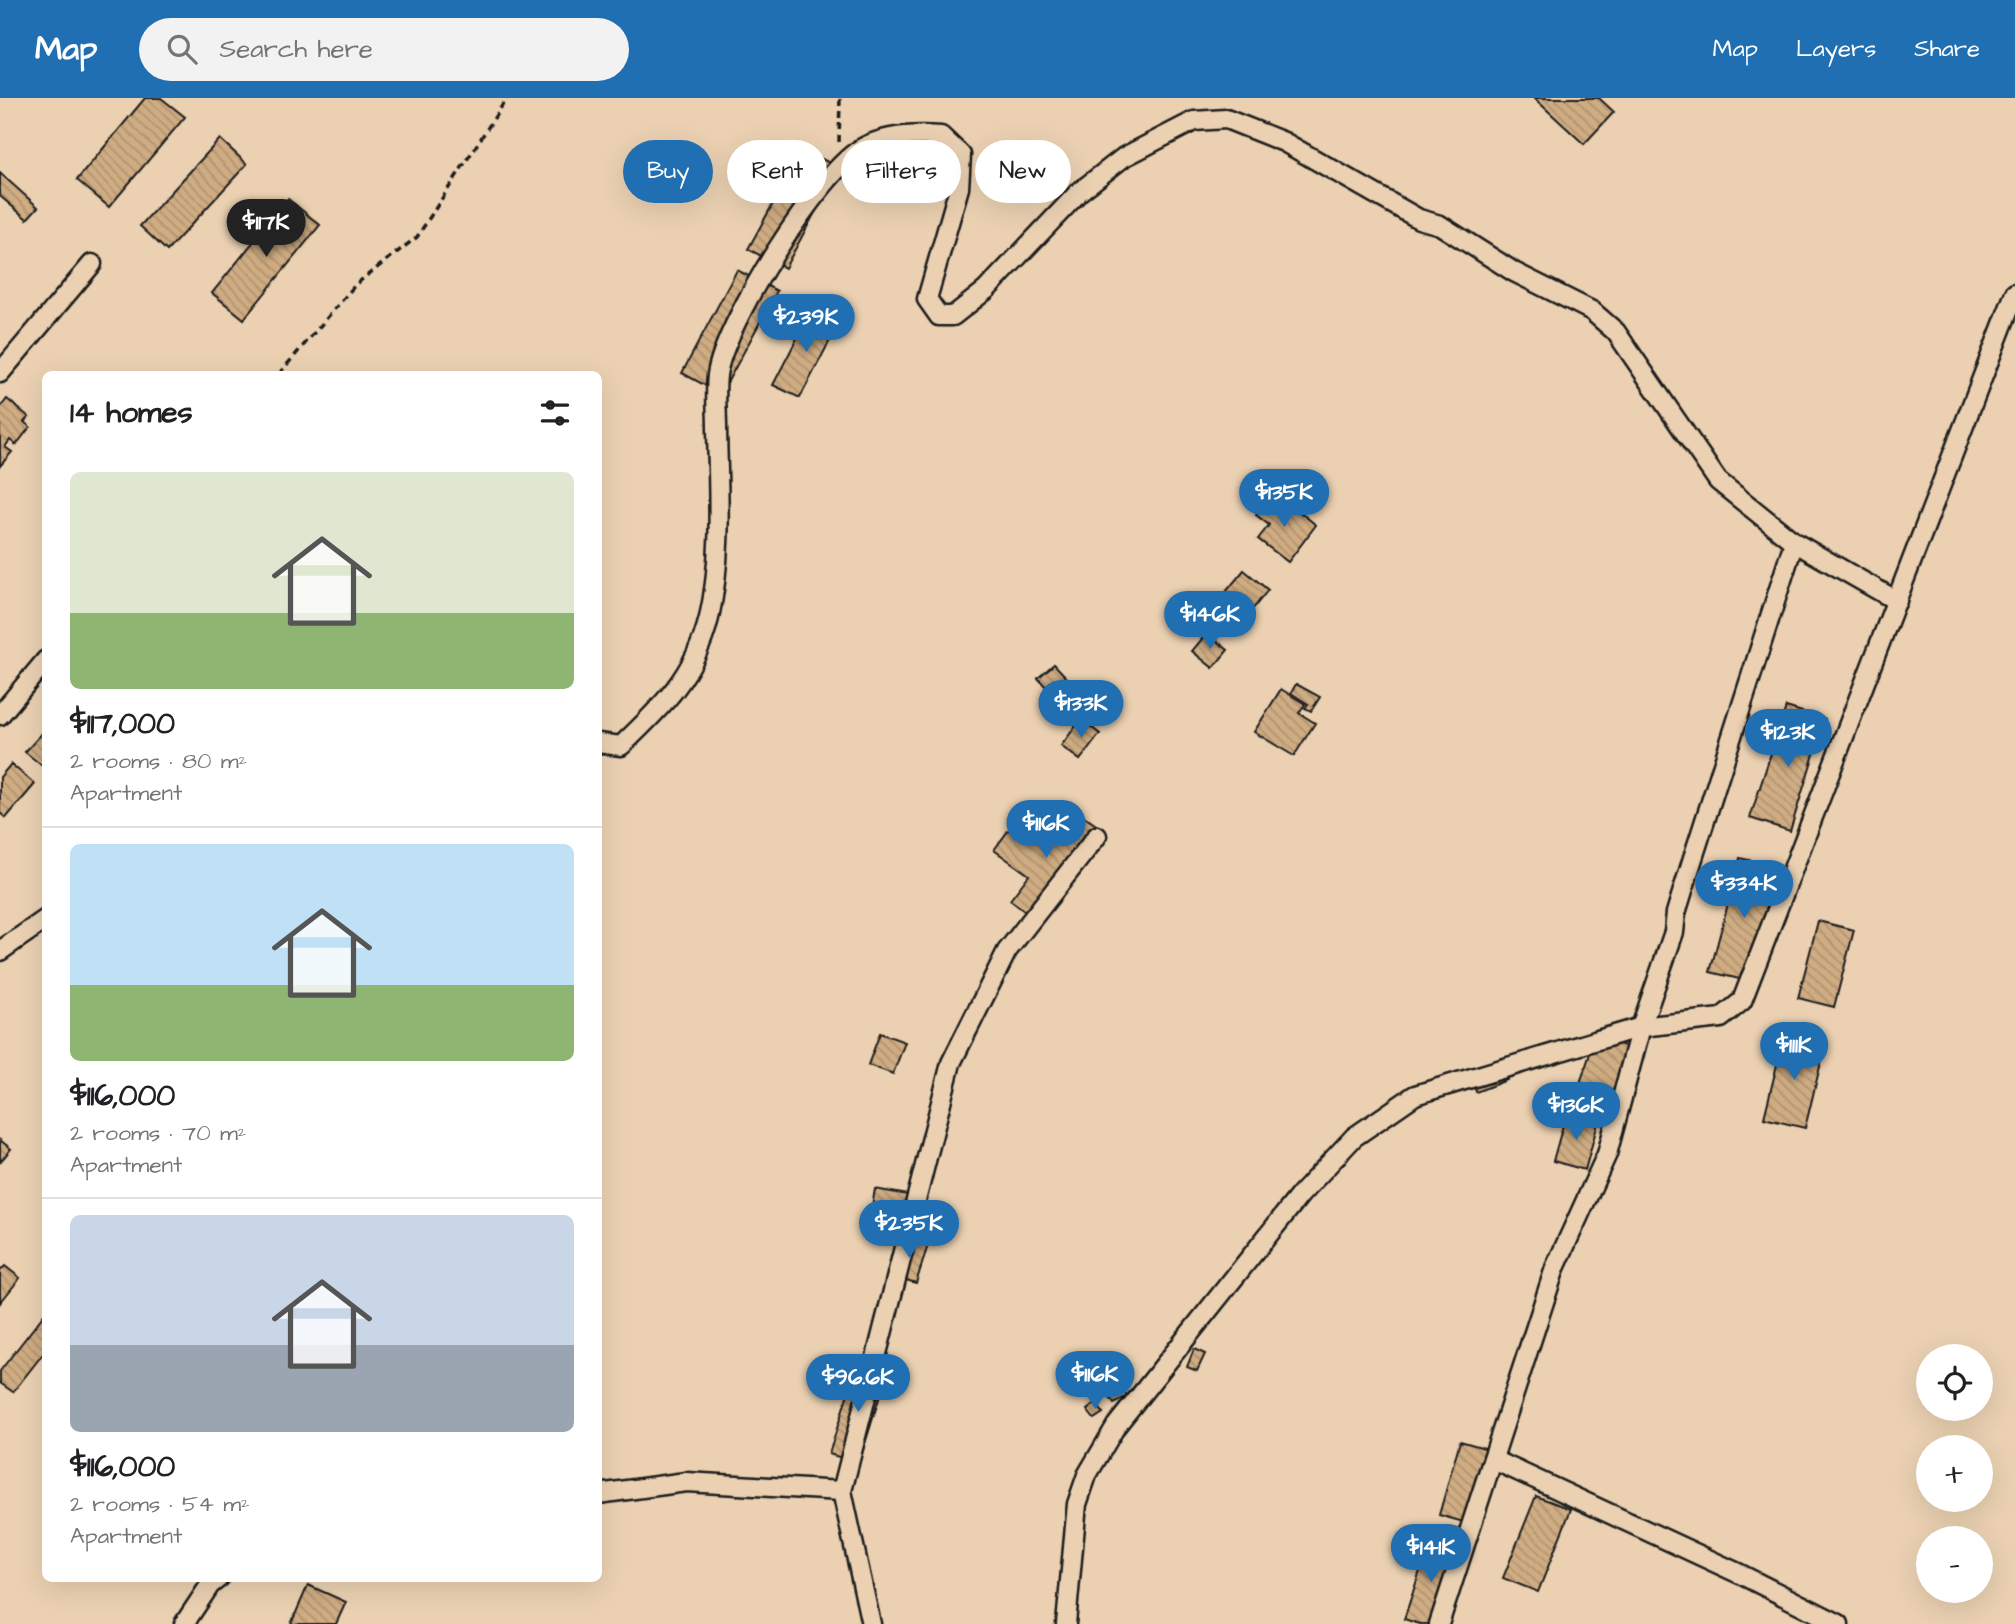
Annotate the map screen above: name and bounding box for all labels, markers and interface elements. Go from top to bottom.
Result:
search box [139,18,629,81]
text: Map [35,26,97,72]
icon: search [163,30,201,68]
text: Search here [219,31,373,67]
text: Map [1713,32,1758,66]
text: Layers [1796,32,1876,66]
text: Share [1914,32,1980,66]
chip: Buy [623,140,713,203]
chip: Rent [727,140,827,203]
chip: Filters [841,140,961,203]
chip: New [975,140,1071,203]
pin: $117K [217,200,315,259]
text: $117K [243,206,289,238]
pin: $239K [757,294,855,354]
text: $239K [774,301,838,333]
text: 14 homes [70,392,193,434]
icon: filters [536,394,574,432]
pin: $135K [1235,470,1333,529]
text: $135K [1255,476,1313,508]
icon: home [259,518,385,644]
pin: $146K [1161,592,1259,651]
text: $146K [1180,598,1240,630]
pin: $133K [1032,680,1130,740]
text: $133K [1054,687,1108,719]
text: $117,000 [70,703,175,745]
pin: $123K [1739,710,1837,769]
text: $123K [1761,716,1815,748]
text: 2 rooms · 80 m² [70,745,247,777]
text: Apartment [70,777,182,809]
pin: $116K [997,800,1095,860]
text: $116K [1022,807,1070,839]
pin: $334K [1695,860,1793,920]
text: $334K [1711,867,1777,899]
icon: home [259,890,385,1016]
pin: $111K [1745,1023,1843,1082]
text: $111K [1776,1029,1812,1061]
text: $116,000 [70,1075,175,1117]
pin: $136K [1527,1082,1625,1142]
text: $136K [1548,1089,1604,1121]
text: 2 rooms · 70 m² [70,1117,246,1149]
text: Apartment [70,1149,182,1181]
pin: $235K [860,1200,958,1260]
text: $235K [875,1207,943,1239]
icon: home [259,1261,385,1387]
map controls [1916,1344,1993,1603]
button: locate [1916,1344,1993,1421]
pin: $116K [1046,1352,1144,1411]
pin: $96.6K [801,1354,915,1414]
text: $116K [1071,1358,1119,1390]
text: $96.6K [822,1361,894,1393]
button: + [1916,1435,1993,1512]
text: $116,000 [70,1446,175,1488]
text: 2 rooms · 54 m² [70,1488,250,1520]
text: Apartment [70,1520,182,1552]
pin: $141K [1382,1524,1480,1584]
button: − [1916,1526,1993,1603]
text: $141K [1407,1531,1455,1563]

